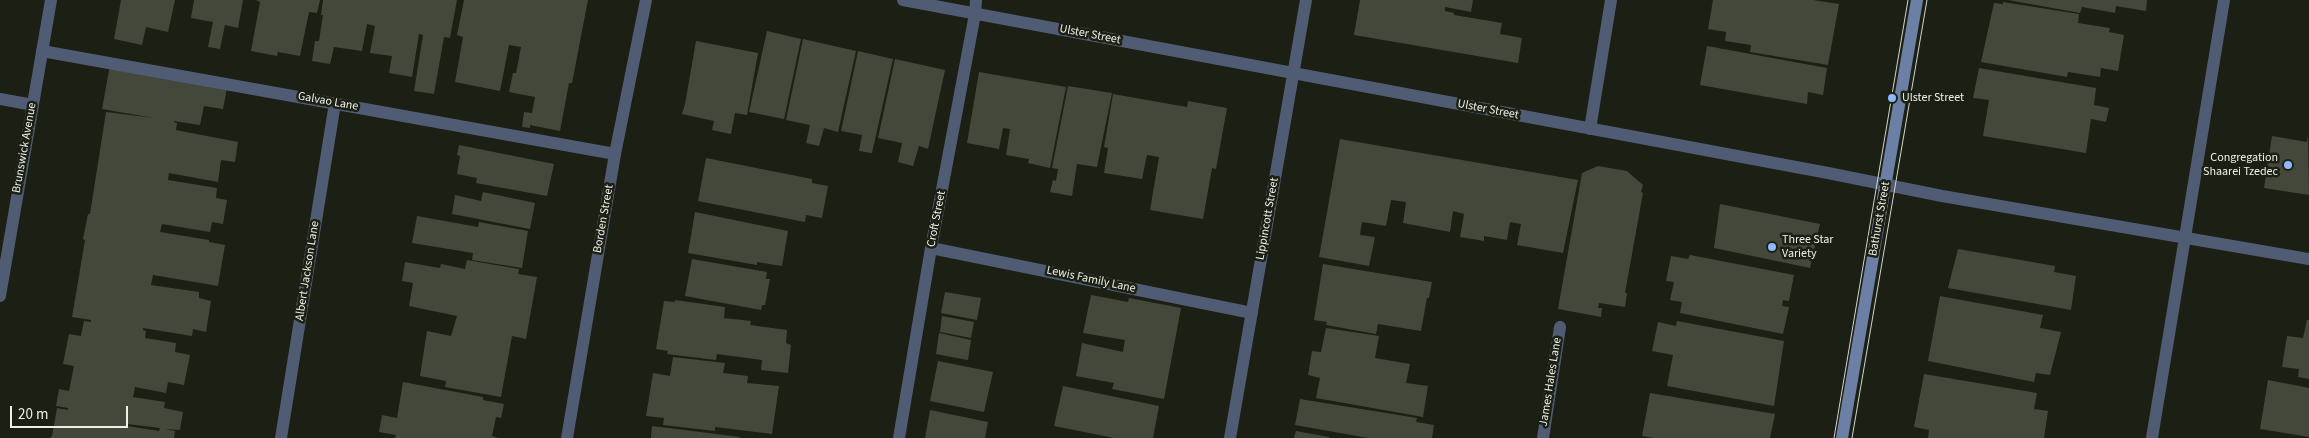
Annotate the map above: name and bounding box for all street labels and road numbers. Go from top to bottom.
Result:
street label: Ulster Street [1058,22,1122,48]
street label: Galvao Lane [297,90,359,114]
street label: Ulster Street [1456,97,1520,123]
street label: Brunswick Avenue [10,102,40,194]
street label: Lippincott Street [1254,177,1282,261]
street label: Bathurst Street [1866,181,1894,257]
street label: Borden Street [591,184,617,254]
street label: Croft Street [924,190,950,248]
street label: Albert Jackson Lane [293,220,323,322]
street label: Lewis Family Lane [1045,264,1137,296]
street label: James Hales Lane [1537,337,1565,427]

